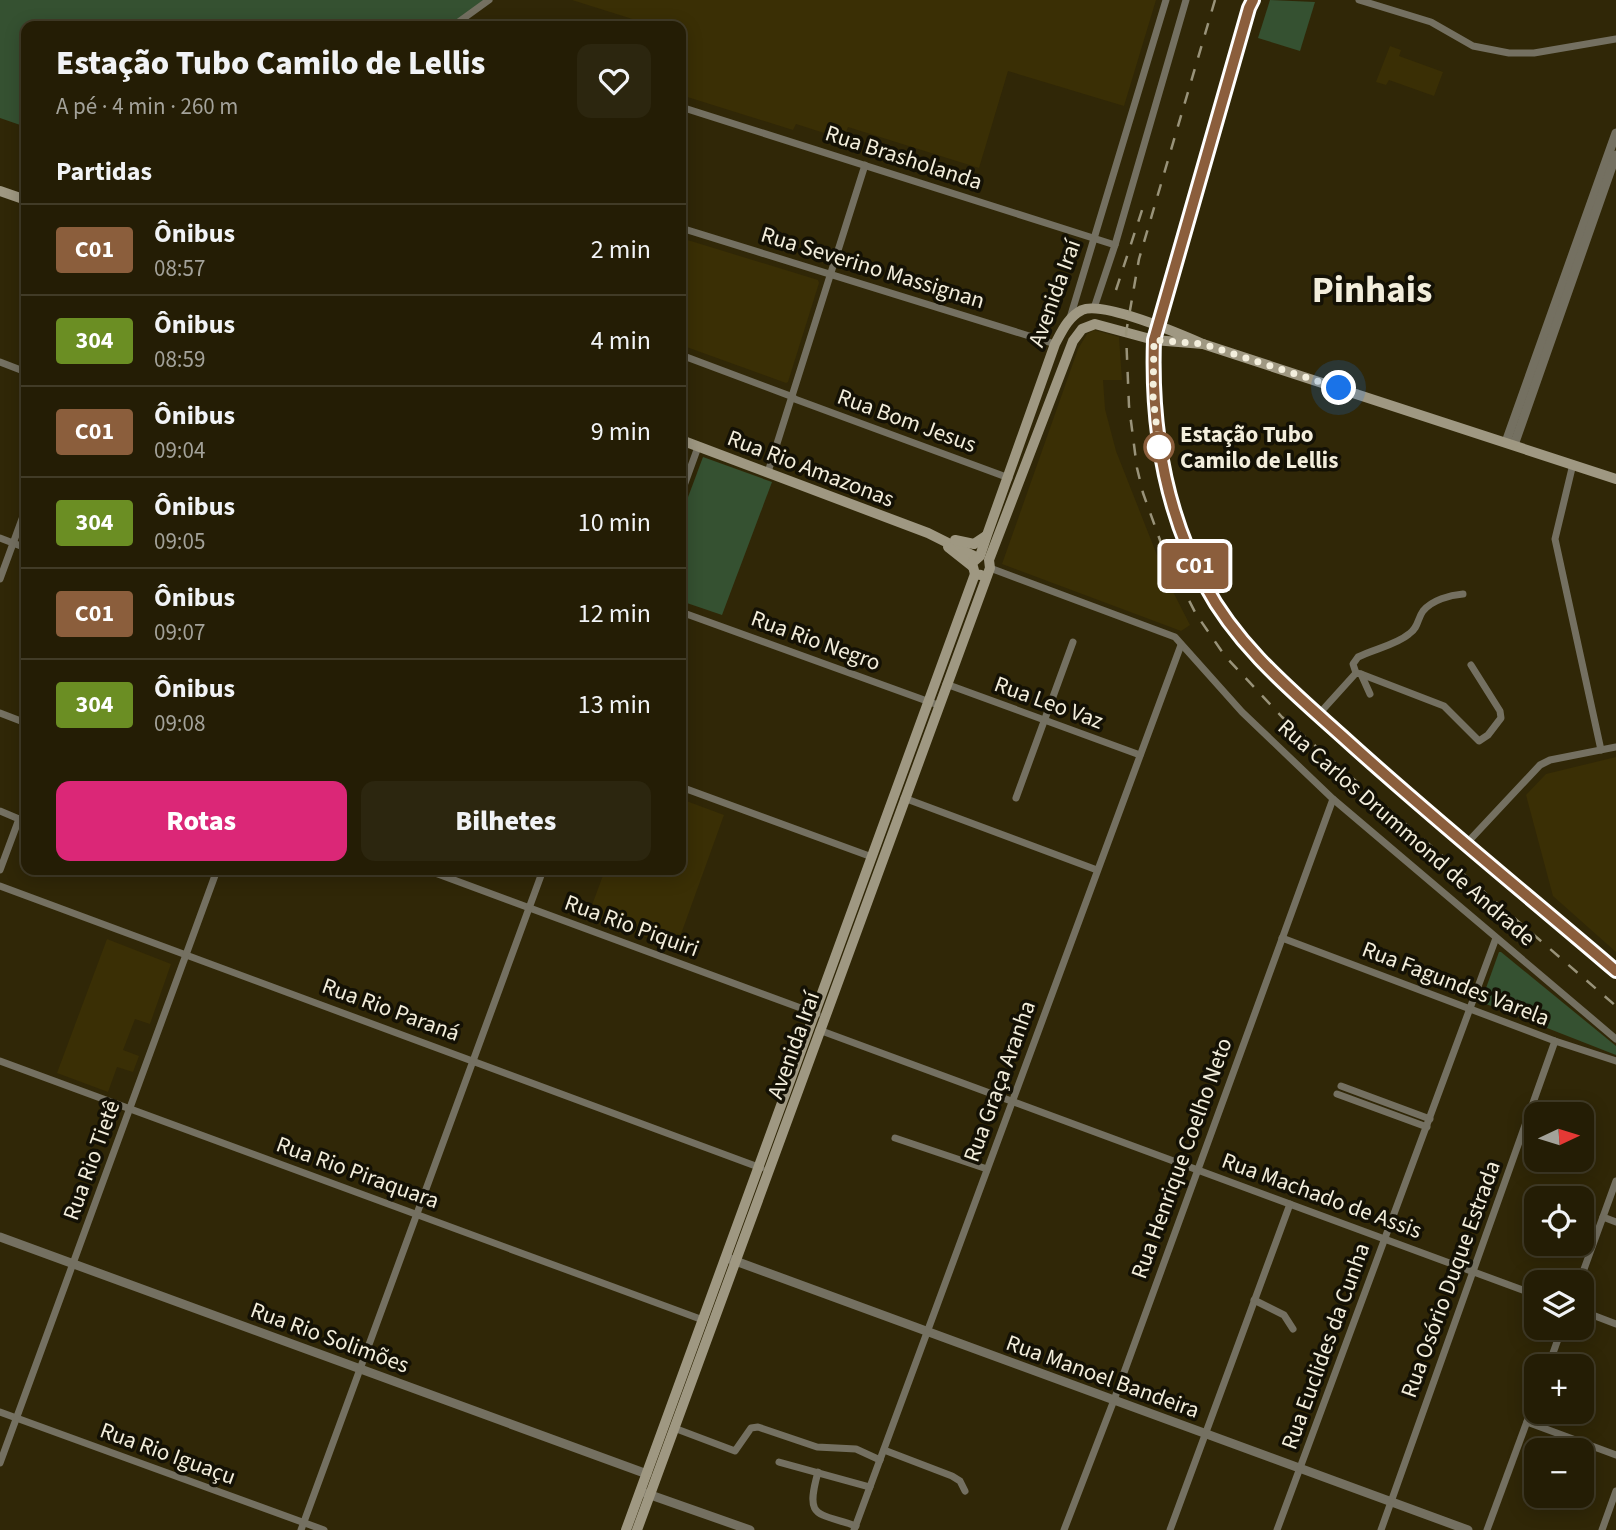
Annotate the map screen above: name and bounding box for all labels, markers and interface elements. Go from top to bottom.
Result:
text: Estação Tubo Camilo de Lellis [56,40,485,87]
button: heart [577,44,651,118]
text: A pé · 4 min · 260 m [56,90,238,123]
street label: Rua Brasholanda [821,117,987,198]
text: Partidas [56,153,152,190]
text: Ônibus [154,215,235,252]
street label: Rua Severino Massignan [757,218,989,317]
text: 2 min [591,231,651,268]
text: C01 [75,232,114,267]
street label: Avenida Iraí [1020,234,1090,352]
text: 08:57 [154,252,205,285]
district label: Pinhais [1312,264,1432,317]
text: Ônibus [154,306,235,343]
text: 4 min [591,322,651,359]
text: 304 [75,323,114,358]
text: 08:59 [154,343,205,376]
your location [1321,370,1356,405]
street label: Rua Bom Jesus [833,380,981,461]
text: Ônibus [154,397,235,434]
text: 9 min [591,413,651,450]
text: C01 [75,414,114,449]
place label: Estação Tubo Camilo de Lellis [1180,418,1338,477]
street label: Rua Rio Amazonas [722,421,899,516]
marker: Estação Tubo Camilo de Lellis [1144,432,1174,462]
text: 09:04 [154,434,205,467]
text: Ônibus [154,488,235,525]
text: 10 min [578,504,651,541]
text: 304 [75,505,114,540]
text: 09:05 [154,525,205,558]
line badge: C01 [1155,543,1235,589]
text: C01 [1175,548,1215,583]
text: Ônibus [154,579,235,616]
text: 12 min [578,595,651,632]
text: C01 [75,596,114,631]
street label: Rua Rio Negro [747,602,885,679]
text: 09:07 [154,616,205,649]
street label: Rua Leo Vaz [990,667,1108,738]
text: Ônibus [154,670,235,707]
text: 13 min [578,686,651,723]
text: 304 [75,687,114,722]
text: 09:08 [154,707,205,740]
street label: Rua Carlos Drummond de Andrade [1271,711,1543,954]
button: Rotas [56,781,347,861]
button: Bilhetes [361,781,651,861]
street label: Rua Rio Piquiri [560,886,704,965]
street label: Rua Fagundes Varela [1357,932,1554,1034]
street label: Rua Rio Paraná [317,969,464,1050]
street label: Avenida Iraí [759,986,829,1104]
street label: Rua Graça Aranha [955,996,1044,1167]
street label: Rua Henrique Coelho Neto [1123,1033,1240,1283]
street label: Rua Rio Tietê [54,1095,128,1225]
north arrow [1524,1102,1594,1172]
map controls [1524,1102,1594,1508]
street label: Rua Rio Piraquara [272,1128,444,1217]
street label: Rua Machado de Assis [1217,1144,1427,1247]
street label: Rua Osório Duque Estrada [1392,1156,1509,1402]
button: locate [1524,1186,1594,1256]
street label: Rua Euclides da Cunha [1273,1238,1378,1454]
button: layers [1524,1270,1594,1340]
street label: Rua Rio Solimões [246,1293,414,1381]
street label: Rua Manoel Bandeira [1002,1326,1204,1427]
button: + [1524,1354,1594,1424]
street label: Rua Rio Iguaçu [95,1414,240,1493]
button: − [1524,1438,1594,1508]

